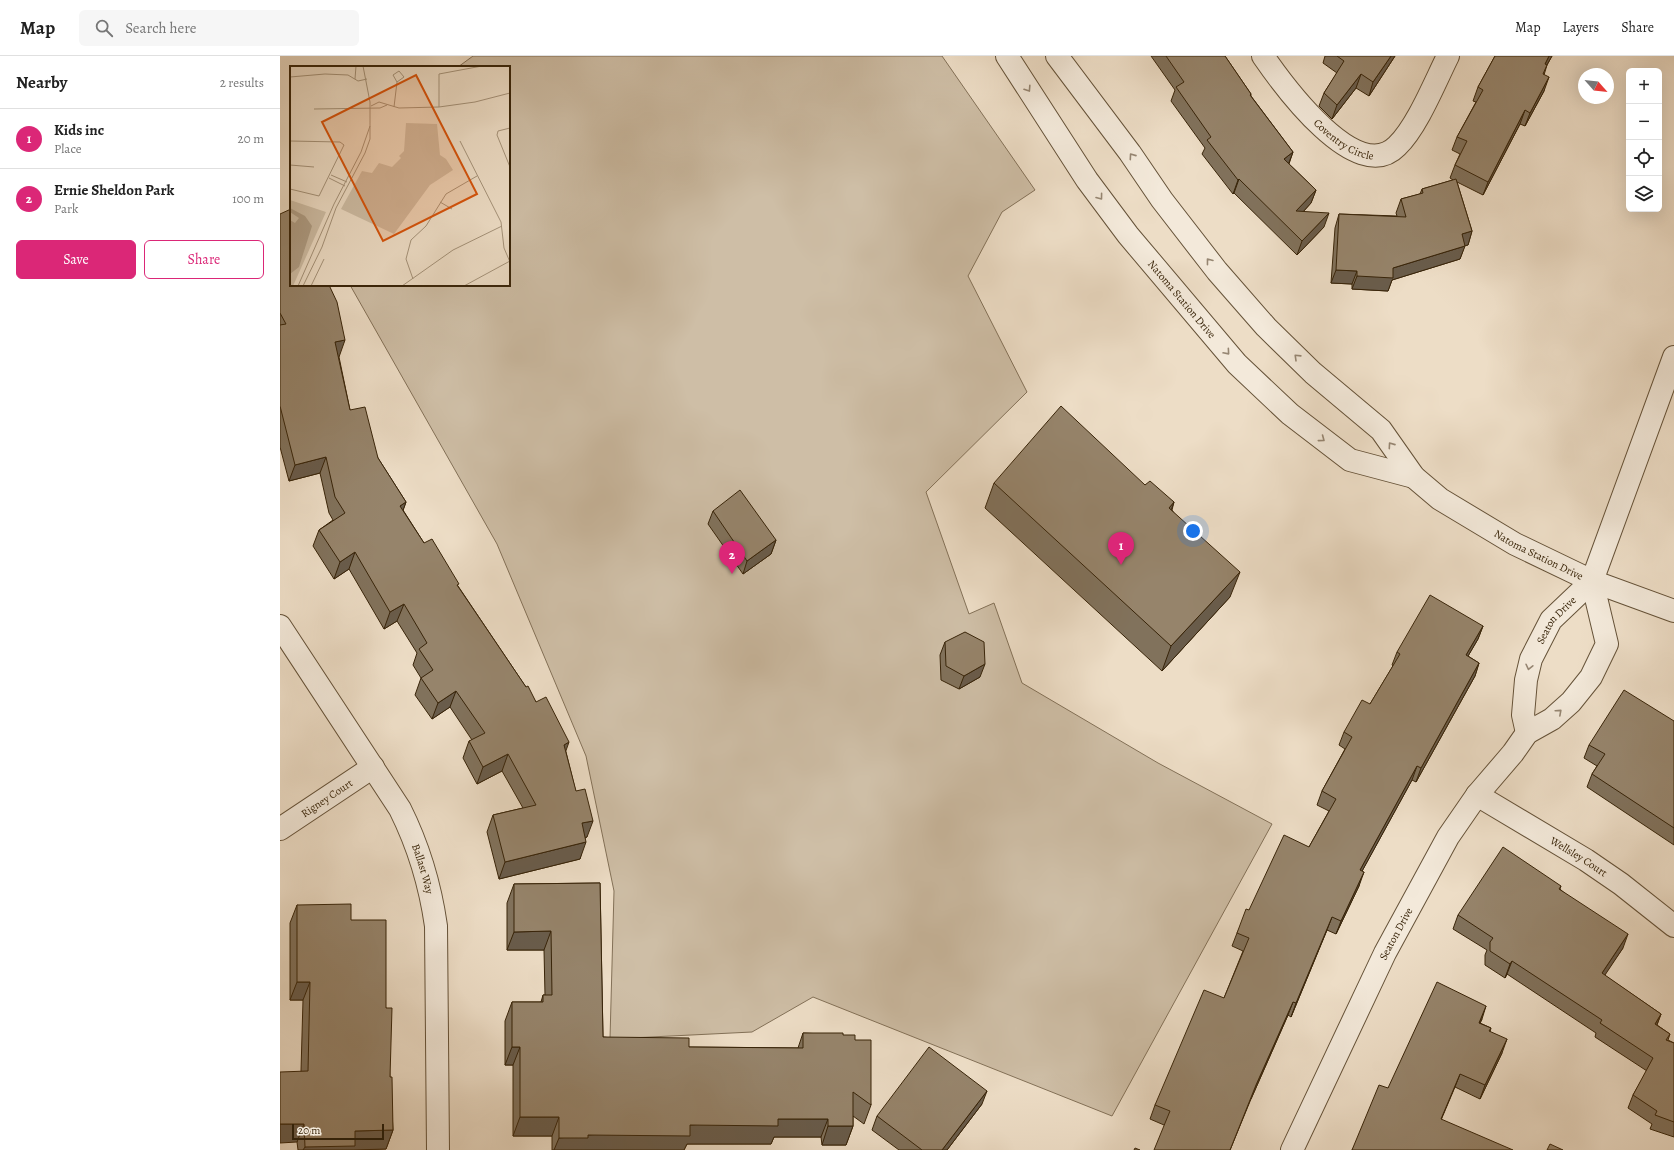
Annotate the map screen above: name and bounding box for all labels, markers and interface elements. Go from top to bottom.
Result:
search box [79,10,359,46]
text: Map [20,15,55,41]
icon: search [93,17,115,39]
text: Search here [125,18,197,38]
text: Map [1515,18,1541,37]
text: Layers [1563,18,1599,37]
text: Share [1621,18,1654,37]
inset map [290,66,510,286]
north arrow [1578,68,1614,104]
map controls [1626,68,1662,212]
button: + [1626,68,1662,104]
text: Nearby [16,71,67,94]
text: 2 results [220,74,264,91]
one-way arrow [1024,85,1031,92]
button: − [1626,104,1662,140]
street label: Coventry Circle [1310,116,1374,164]
text: Kids inc [54,120,104,140]
text: 1 [27,130,31,147]
text: 20 m [238,130,264,147]
text: Place [54,140,82,157]
button: locate [1626,140,1662,176]
one-way arrow [1129,153,1137,160]
button: layers [1626,176,1662,212]
text: Ernie Sheldon Park [54,180,174,200]
text: 2 [26,190,32,207]
text: 100 m [232,190,264,207]
one-way arrow [1095,193,1102,200]
text: Park [54,200,78,217]
button: Save [16,240,136,279]
button: Share [144,240,264,279]
street label: Natoma Station Drive [1144,257,1219,342]
one-way arrow [1207,258,1214,265]
one-way arrow [1222,347,1229,354]
one-way arrow [1294,355,1301,362]
one-way arrow [1318,434,1325,441]
one-way arrow [1388,442,1396,449]
your location [1183,521,1203,541]
street label: Natoma Station Drive [1491,526,1586,584]
pin: 1 [1108,532,1134,565]
pin: 2 [719,541,745,574]
street label: Seaton Drive [1533,593,1580,647]
one-way arrow [1526,664,1534,670]
one-way arrow [1554,710,1562,717]
street label: Rigney Court [298,775,356,821]
street label: Wellsley Court [1546,833,1610,881]
street label: Ballast Way [408,842,437,895]
street label: Seaton Drive [1376,905,1416,963]
scale bar [292,1122,384,1141]
text: 20 m [298,1123,320,1138]

